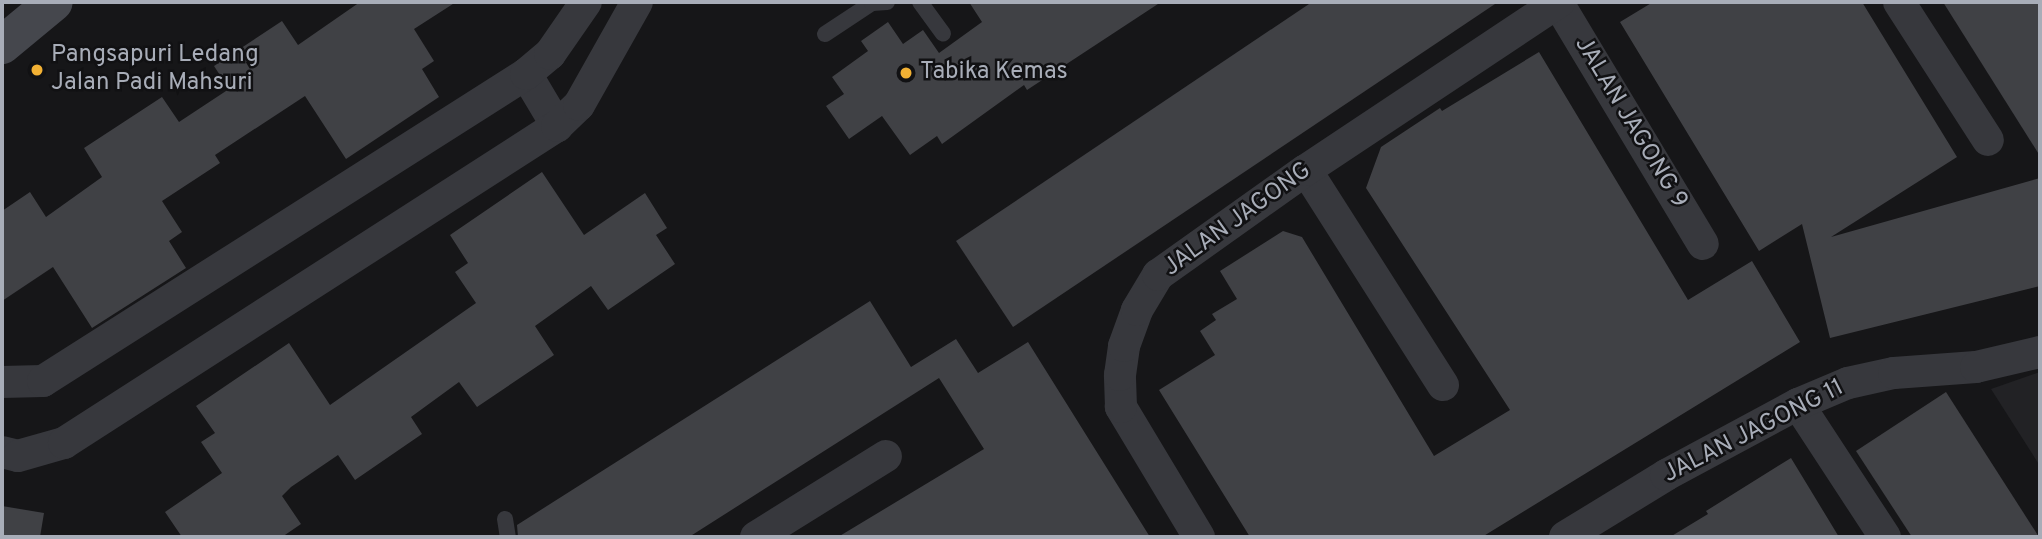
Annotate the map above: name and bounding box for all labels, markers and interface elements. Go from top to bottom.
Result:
street label: JALAN JAGONG 9 [1567,32,1693,214]
place label: Pangsapuri Ledang Jalan Padi Mahsuri [51,42,259,98]
place label: Tabika Kemas [920,59,1068,87]
marker: Pangsapuri Ledang Jalan Padi Mahsuri [29,62,45,78]
marker: Tabika Kemas [898,65,914,81]
street label: JALAN JAGONG [1159,157,1317,283]
street label: JALAN JAGONG 11 [1659,374,1849,490]

